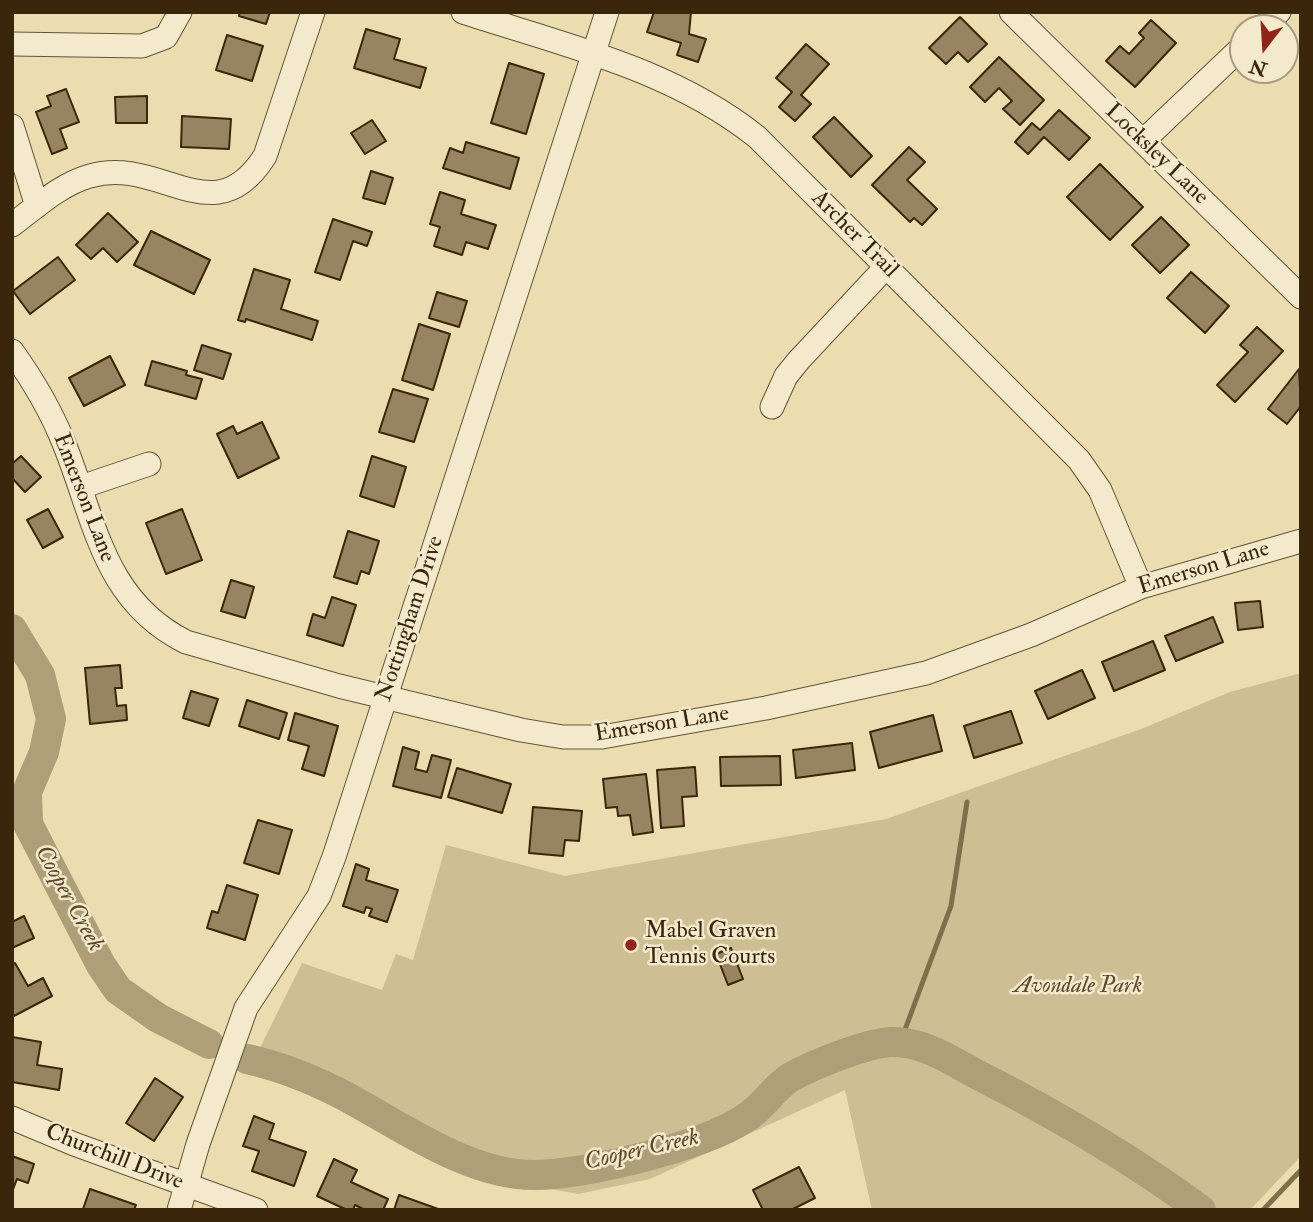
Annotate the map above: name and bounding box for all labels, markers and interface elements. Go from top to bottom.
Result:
north arrow [1229,14,1299,84]
text: N [1247,53,1270,81]
street label: Locksley Lane [1098,99,1214,211]
street label: Archer Trail [805,186,903,284]
street label: Emerson Lane [46,430,120,566]
street label: Nottingham Drive [371,533,451,705]
street label: Emerson Lane [1135,536,1273,602]
street label: Emerson Lane [593,701,731,749]
water label: Cooper Creek [27,841,109,957]
place label: Mabel Graven Tennis Courts [645,918,776,972]
marker: Mabel Graven Tennis Courts [623,937,639,953]
park label: Avondale Park [1014,973,1142,1001]
street label: Churchill Drive [41,1119,187,1197]
water label: Cooper Creek [582,1124,702,1178]

